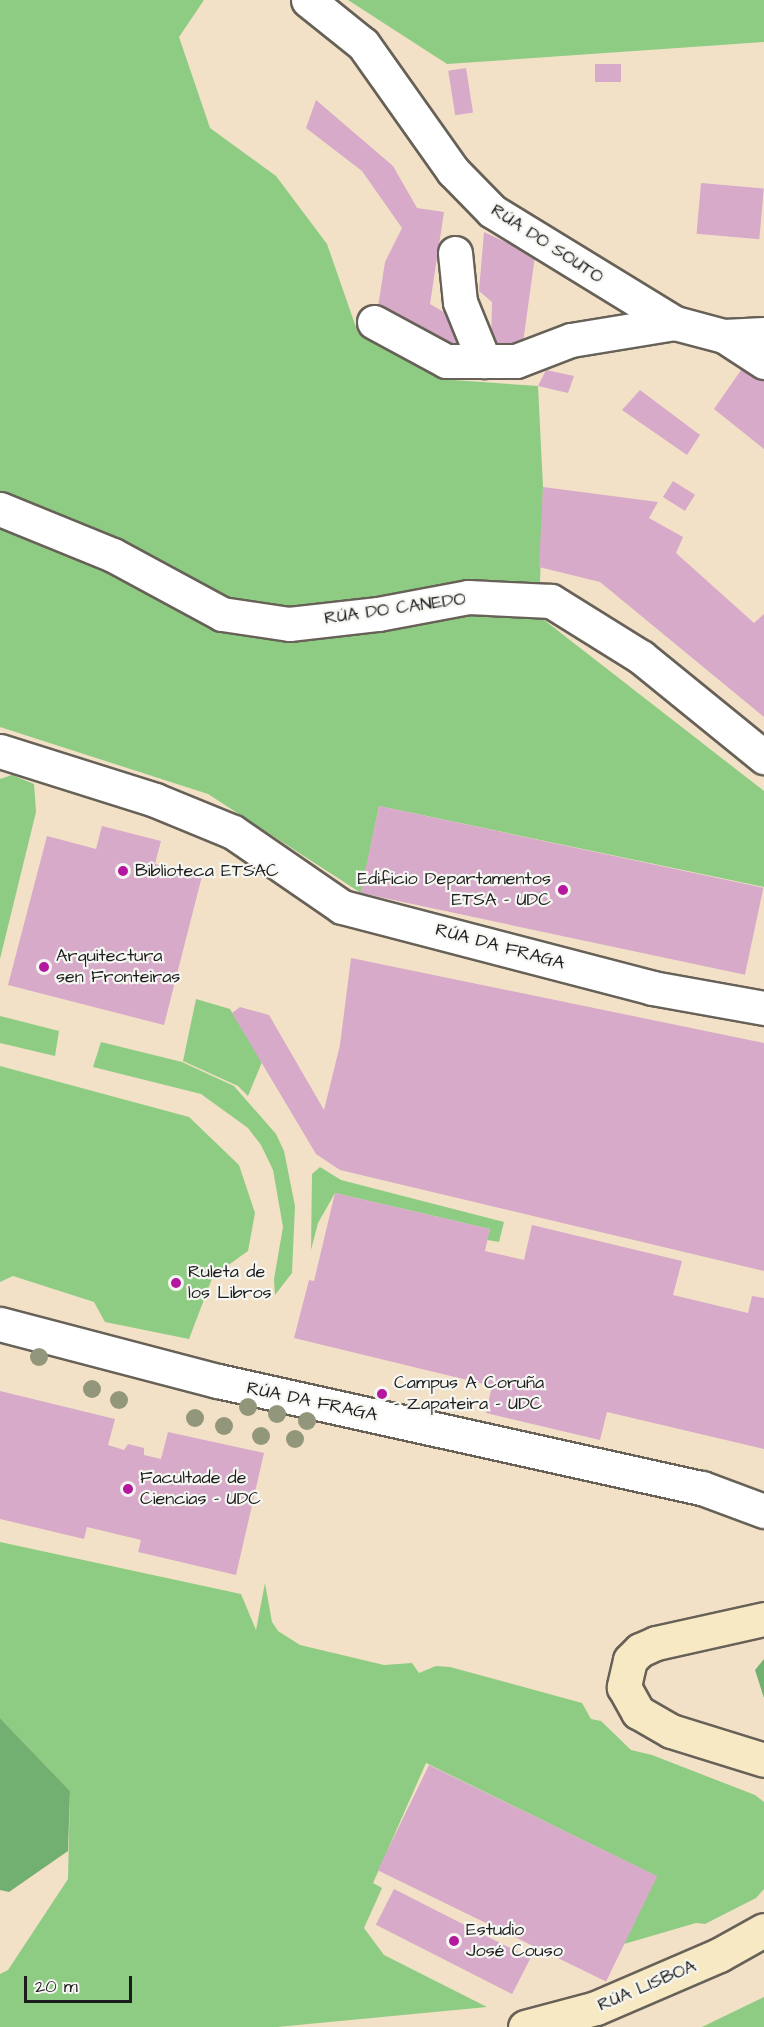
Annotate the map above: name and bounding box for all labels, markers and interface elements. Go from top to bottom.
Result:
street label: RÚA DO SOUTO [487,200,607,288]
street label: RÚA DO CANEDO [323,588,467,630]
place label: Biblioteca ETSAC [135,860,279,882]
marker: Biblioteca ETSAC [116,864,130,878]
place label: Edificio Departamentos ETSA - UDC [357,869,551,912]
marker: Edificio Departamentos ETSA - UDC [556,883,570,897]
street label: RÚA DA FRAGA [433,919,567,975]
place label: Arquitectura sen Fronteiras [56,946,180,988]
marker: Arquitectura sen Fronteiras [37,960,51,974]
place label: Ruleta de los Libros [188,1262,272,1304]
marker: Ruleta de los Libros [169,1276,183,1290]
place label: Campus A Coruña - Zapateira - UDC [394,1373,544,1416]
street label: RÚA DA FRAGA [245,1378,379,1426]
marker: Campus A Coruña - Zapateira - UDC [375,1387,389,1401]
place label: Facultade de Ciencias - UDC [140,1468,261,1510]
marker: Facultade de Ciencias - UDC [121,1482,135,1496]
place label: Estudio José Couso [466,1920,563,1962]
marker: Estudio José Couso [447,1934,461,1948]
street label: RÚA LISBOA [595,1956,699,2016]
scale bar [27,1964,135,2002]
text: 20 m [35,1974,78,1999]

